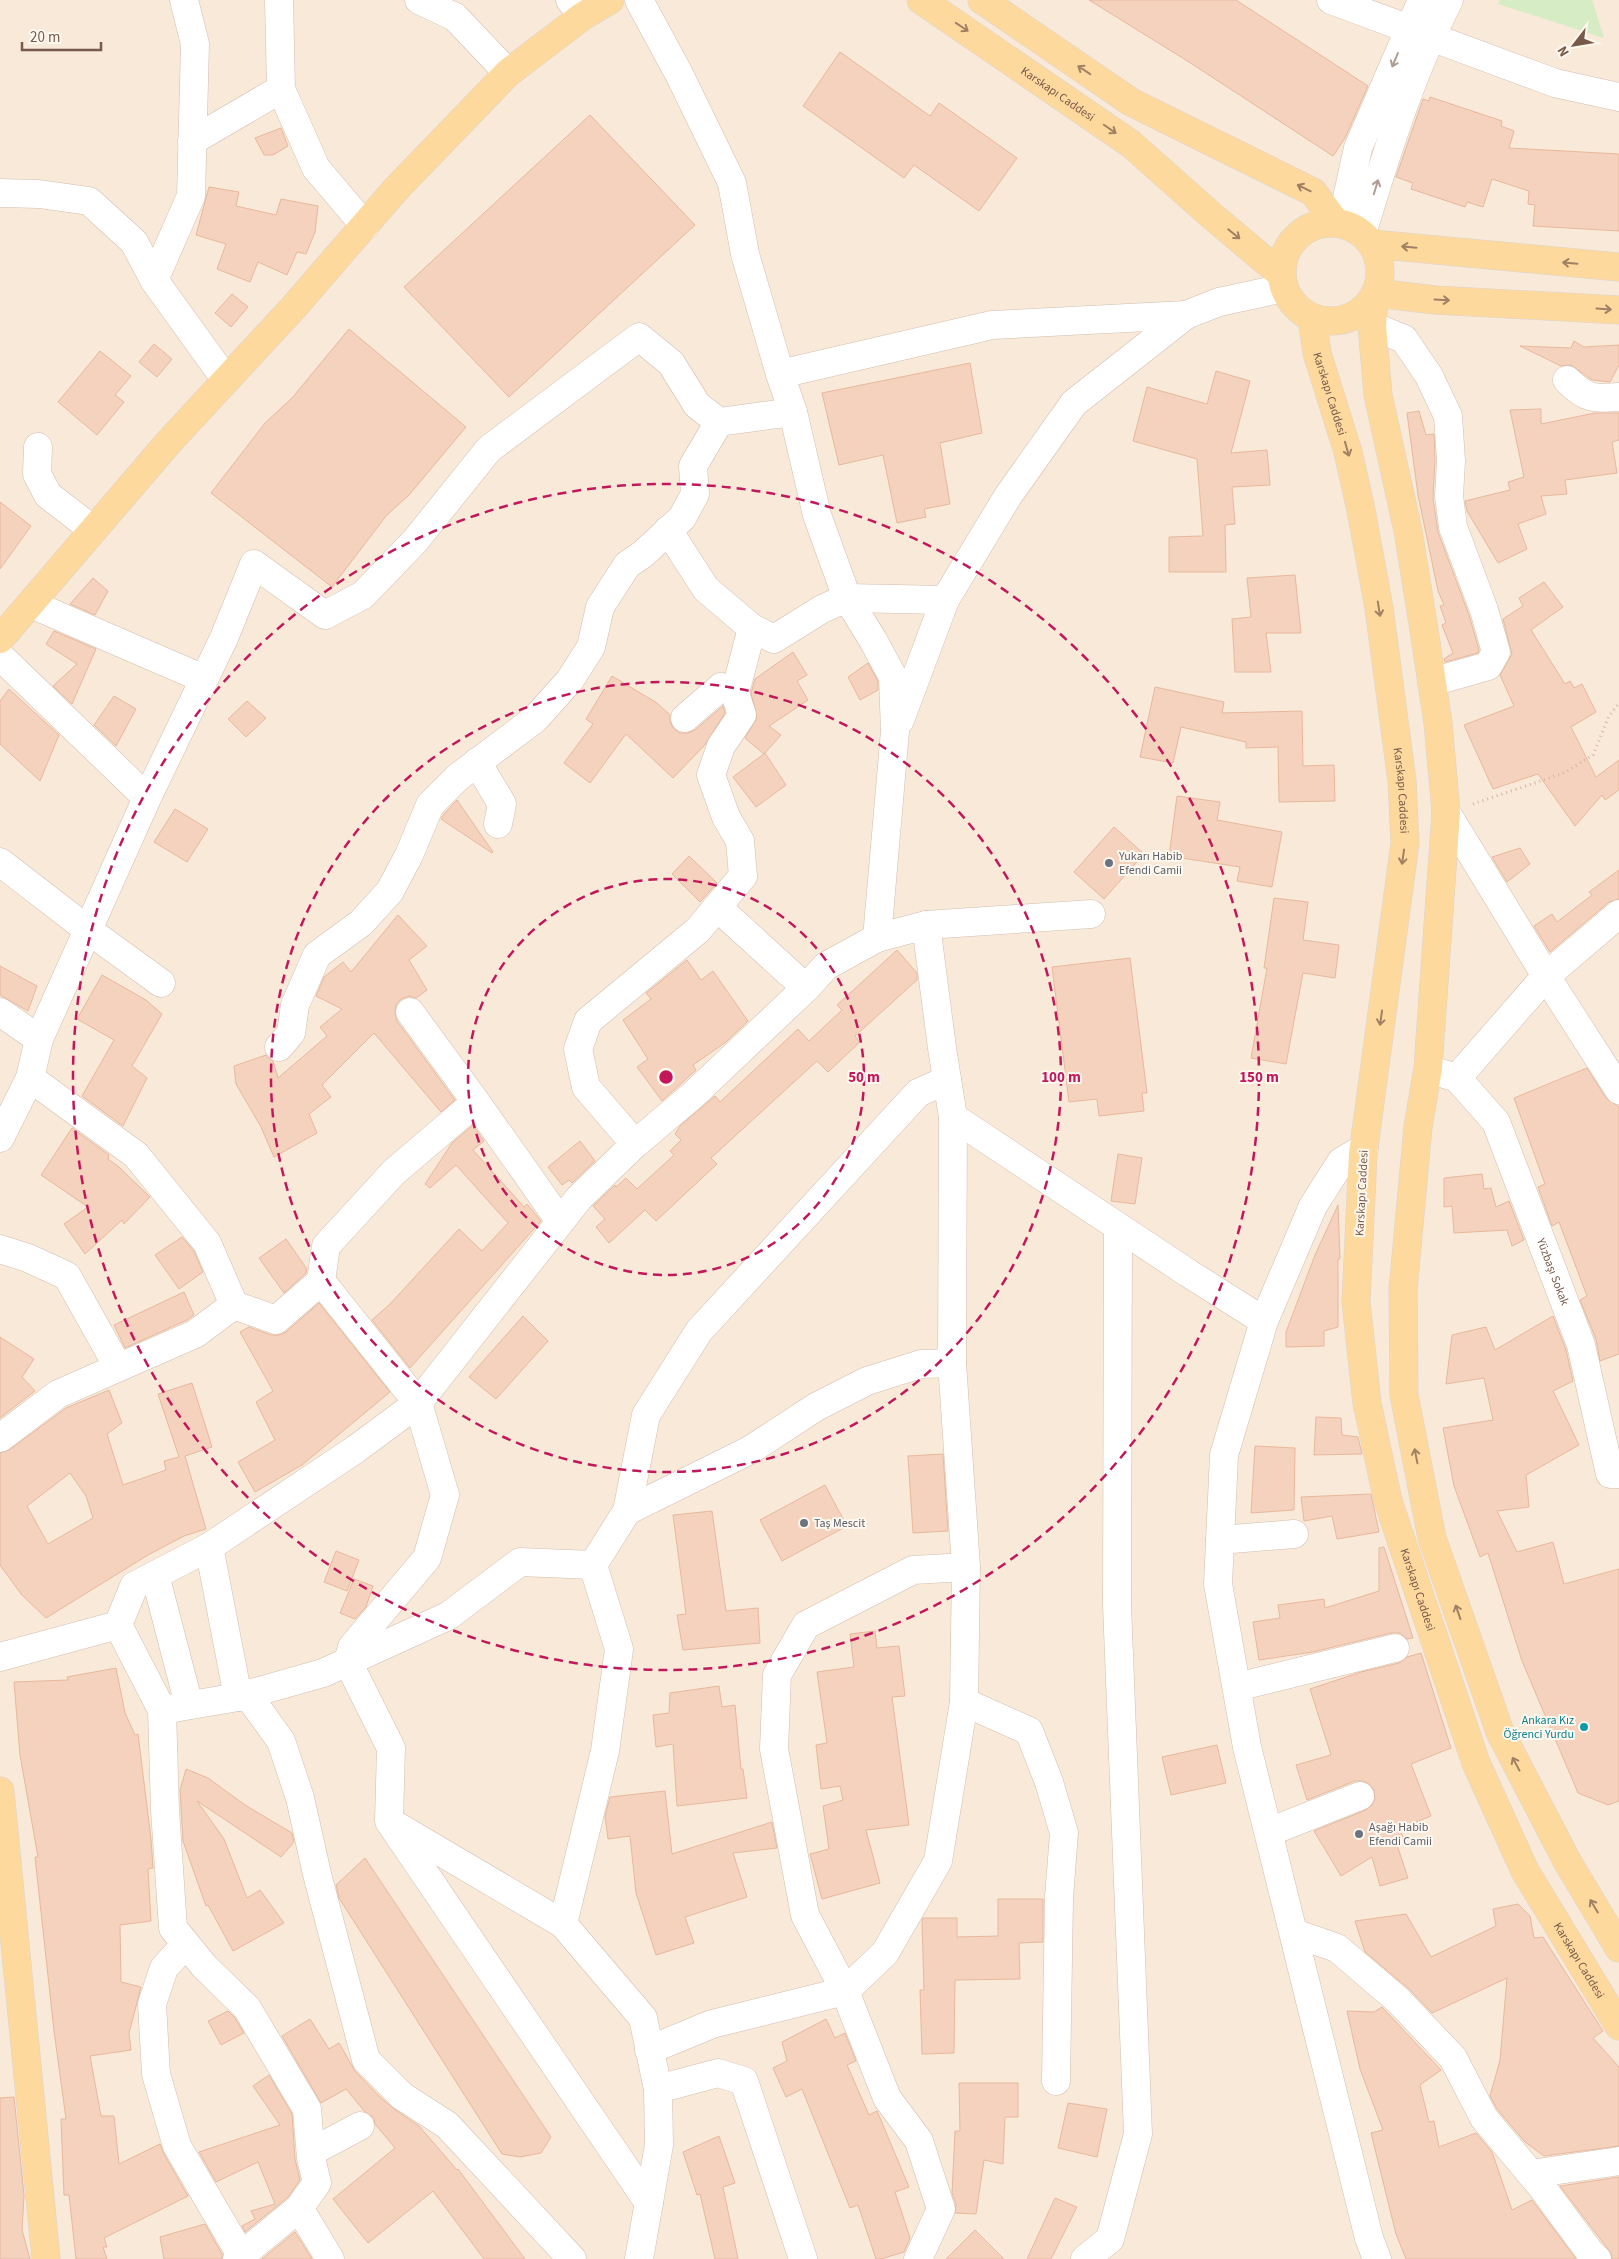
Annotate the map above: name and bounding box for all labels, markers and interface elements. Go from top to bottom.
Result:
scale bar [22,20,101,52]
north arrow [1549,20,1599,70]
one-way arrow [954,22,968,32]
text: 20 m [30,27,60,48]
text: N [1553,42,1575,60]
one-way arrow [1390,52,1400,67]
street label: Karskapı Caddesi [1018,62,1098,125]
one-way arrow [1077,65,1091,75]
one-way arrow [1103,124,1117,134]
one-way arrow [1372,179,1382,195]
one-way arrow [1297,183,1312,192]
one-way arrow [1227,229,1240,240]
one-way arrow [1401,243,1417,252]
one-way arrow [1563,258,1579,267]
one-way arrow [1433,296,1449,305]
one-way arrow [1596,305,1612,314]
street label: Karskapı Caddesi [1309,350,1351,437]
one-way arrow [1342,441,1352,457]
one-way arrow [1374,600,1384,616]
street label: Karskapı Caddesi [1389,746,1413,834]
place label: Yukarı Habib Efendi Camii [1118,848,1183,879]
one-way arrow [1398,849,1408,865]
marker: Yukarı Habib Efendi Camii [1103,857,1115,869]
one-way arrow [1376,1010,1386,1026]
text: 50 m [848,1067,880,1088]
text: 100 m [1041,1067,1081,1088]
text: 150 m [1239,1067,1279,1088]
centre of rings [657,1068,675,1086]
street label: Karskapı Caddesi [1351,1149,1373,1236]
street label: Yüzbaşı Sokak [1532,1235,1574,1308]
one-way arrow [1411,1448,1420,1464]
place label: Taş Mescit [814,1515,865,1532]
marker: Taş Mescit [798,1517,810,1529]
street label: Karskapı Caddesi [1396,1546,1440,1633]
one-way arrow [1453,1605,1462,1620]
place label: Ankara Kız Öğrenci Yurdu [1504,1712,1574,1743]
marker: Ankara Kız Öğrenci Yurdu [1578,1721,1590,1733]
one-way arrow [1511,1756,1521,1771]
place label: Aşağı Habib Efendi Camii [1369,1819,1432,1850]
marker: Aşağı Habib Efendi Camii [1353,1828,1365,1840]
one-way arrow [1589,1900,1599,1914]
street label: Karskapı Caddesi [1550,1919,1609,2002]

